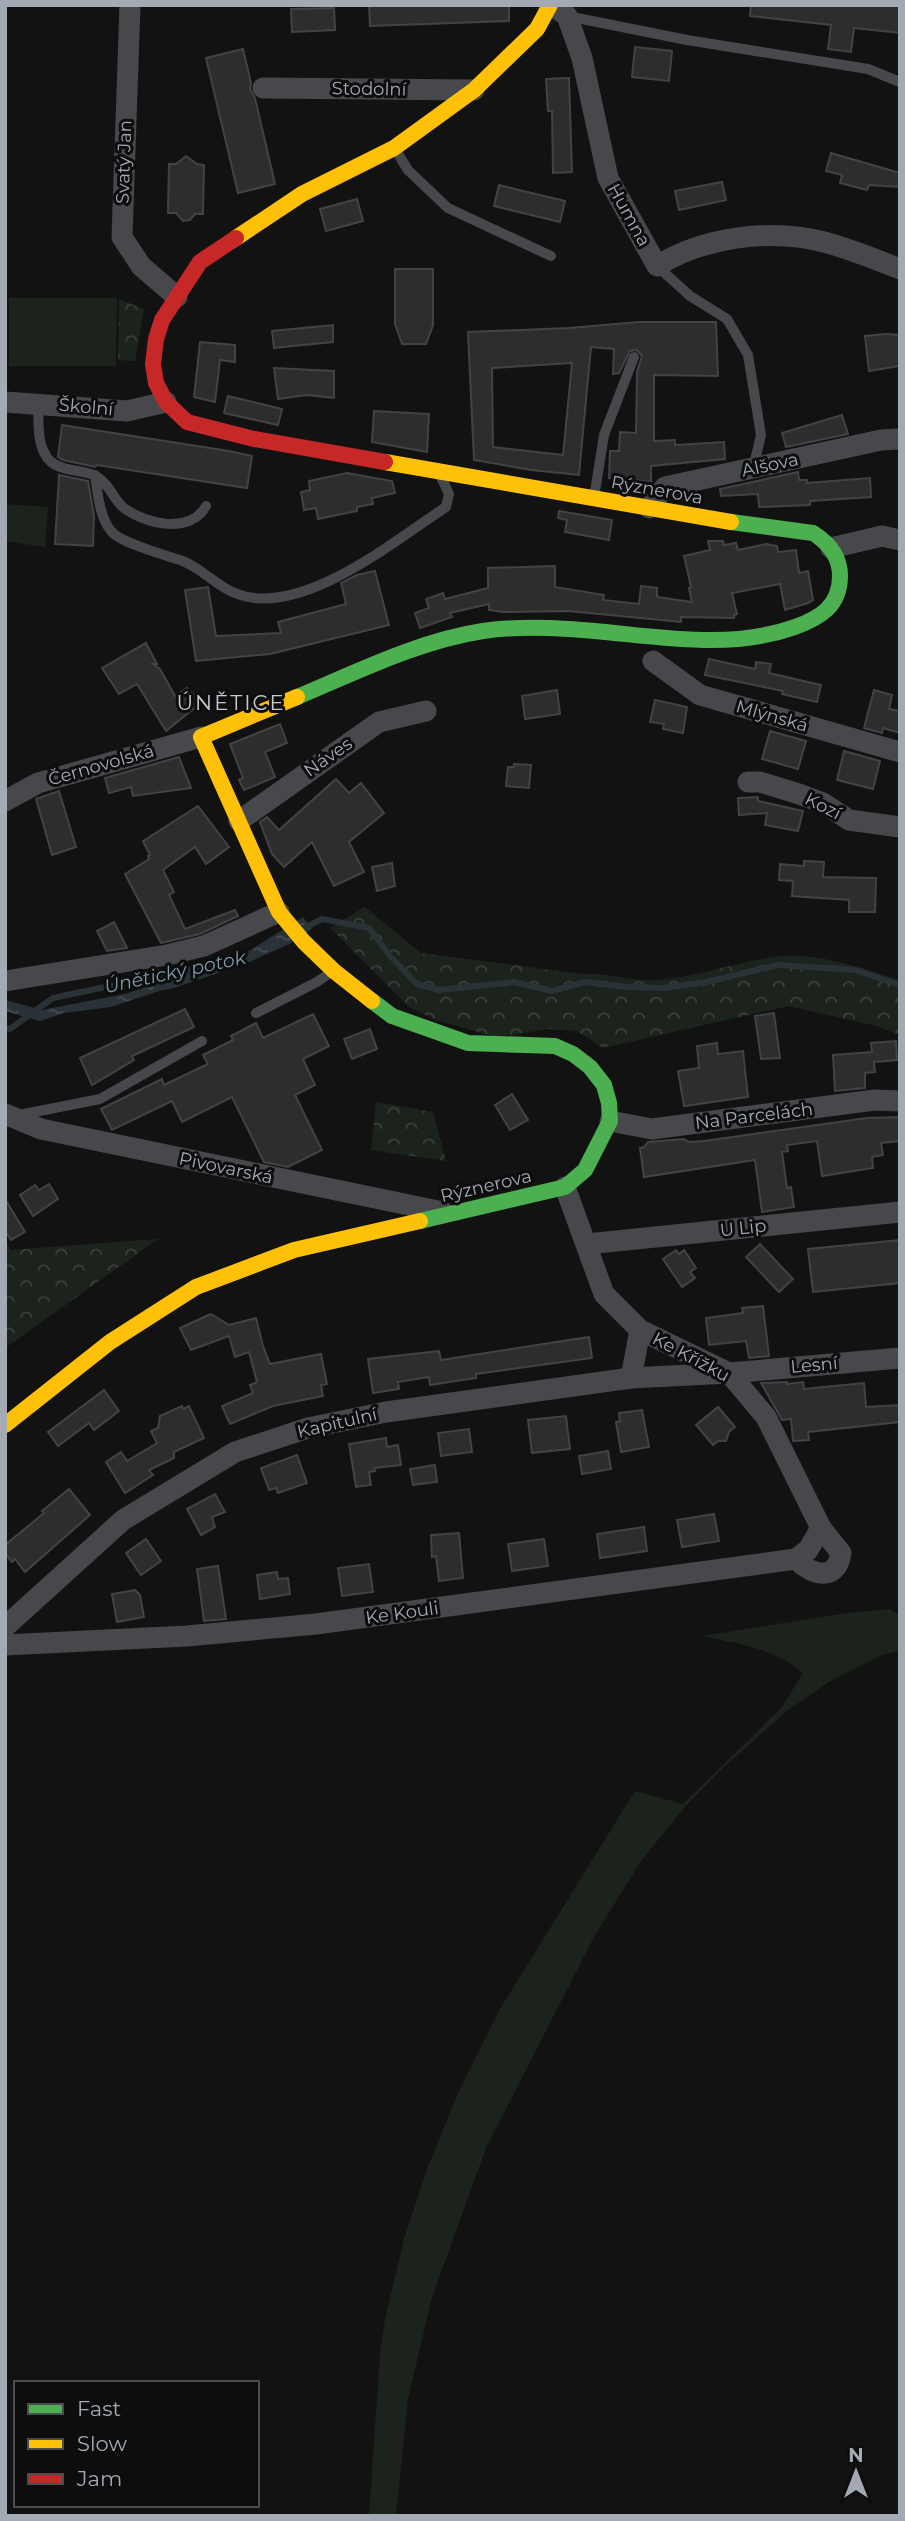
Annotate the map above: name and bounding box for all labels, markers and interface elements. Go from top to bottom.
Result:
street label: Stodolní [331,77,408,101]
street label: Svatý Jan [112,120,136,204]
street label: Humna [603,180,655,250]
street label: Školní [58,394,115,420]
street label: Alšova [740,448,800,482]
street label: Rýznerova [609,471,705,509]
district label: ÚNĚTICE [176,690,286,715]
street label: Mlýnská [733,695,811,737]
street label: Náves [299,732,357,782]
street label: Černovolská [45,739,157,791]
street label: Kozí [801,788,846,825]
water label: Únětický potok [102,946,248,998]
street label: Na Parcelách [694,1098,814,1134]
street label: Pivovarská [177,1147,275,1189]
street label: Rýznerova [438,1165,534,1207]
street label: U Lip [719,1215,767,1241]
street label: Ke Křížku [649,1327,733,1387]
street label: Lesní [790,1352,840,1378]
street label: Kapitulní [295,1403,380,1443]
street label: Ke Kouli [364,1597,440,1629]
legend [14,2381,259,2507]
text: Fast [77,2396,121,2421]
text: Slow [77,2431,127,2456]
north arrow [821,2437,891,2507]
text: N [848,2444,864,2467]
text: Jam [76,2466,122,2491]

